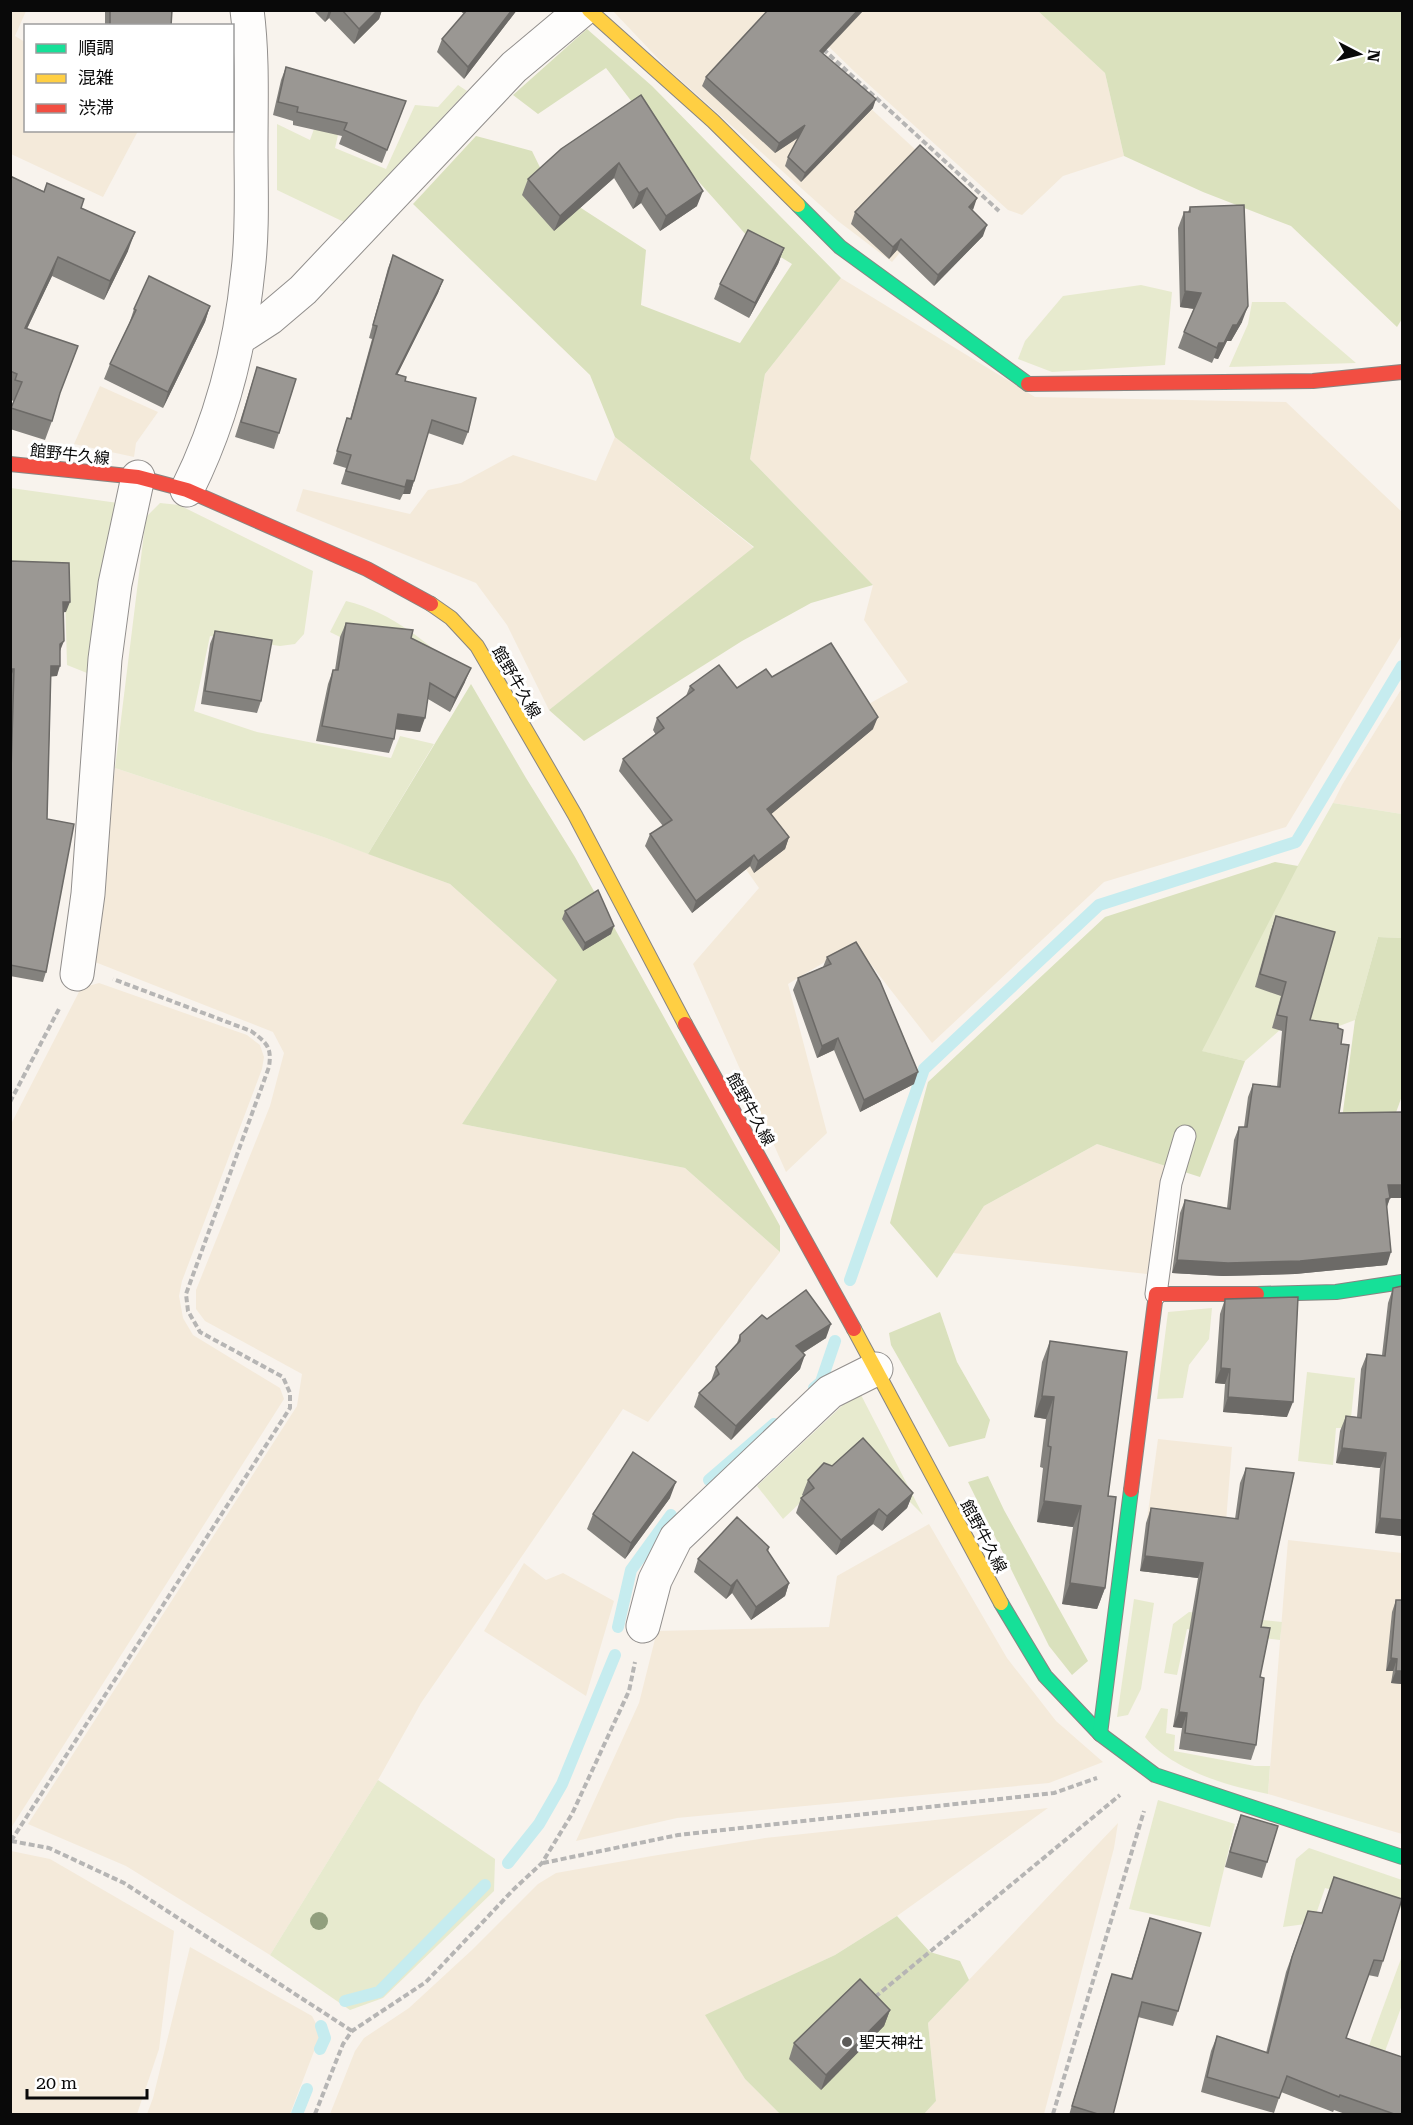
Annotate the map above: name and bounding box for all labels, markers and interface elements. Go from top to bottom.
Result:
legend [24,24,234,132]
north arrow [1329,24,1389,84]
text: 順調 [78,37,114,58]
text: N [1363,48,1384,63]
text: 混雑 [78,67,114,88]
text: 渋滞 [78,97,114,118]
street label: 館野牛久線 [29,441,111,468]
street label: 館野牛久線 [488,643,545,722]
street label: 館野牛久線 [723,1070,778,1149]
street label: 館野牛久線 [956,1496,1011,1576]
place label: 聖天神社 [859,2033,923,2052]
marker: 聖天神社 [840,2035,854,2049]
scale bar [27,2062,147,2100]
text: 20 m [36,2072,77,2093]

